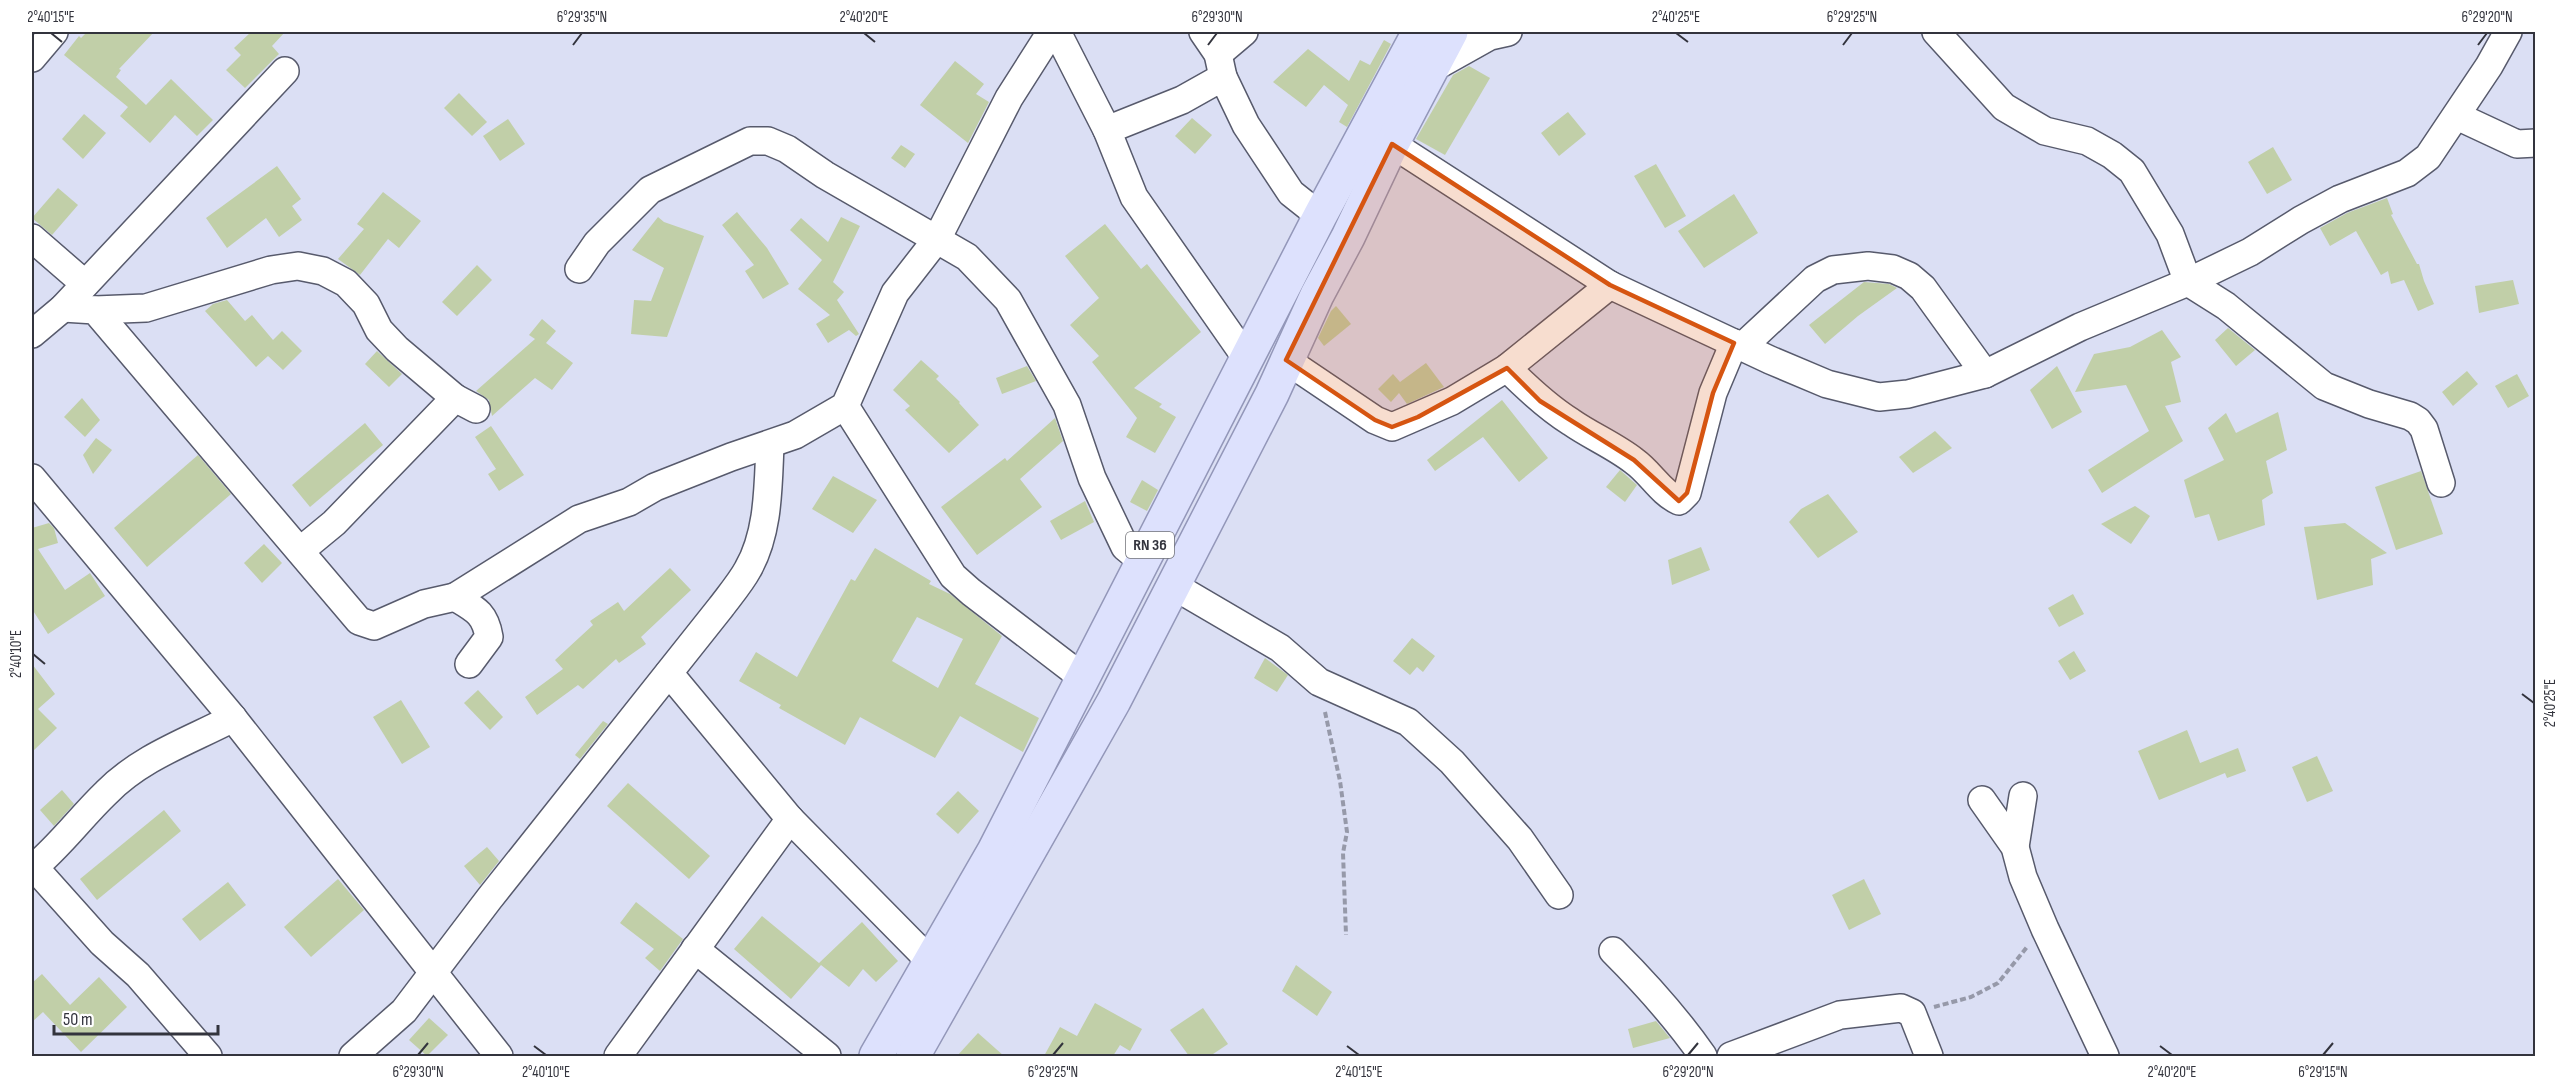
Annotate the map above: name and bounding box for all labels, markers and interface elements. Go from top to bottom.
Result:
text: 2°40'15"E [27,8,75,27]
text: 6°29'35"N [557,8,607,27]
text: 2°40'20"E [839,8,889,27]
text: 6°29'30"N [1191,8,1243,27]
text: 2°40'25"E [1652,8,1700,27]
text: 6°29'25"N [1827,8,1877,27]
text: 6°29'20"N [2461,8,2513,27]
road number: RN 36 [1126,532,1174,558]
text: 2°40'10"E [7,630,26,678]
text: 2°40'25"E [2541,679,2560,727]
scale bar [54,998,218,1036]
text: 50 m [63,1009,93,1030]
text: 6°29'30"N [392,1063,444,1082]
text: 2°40'10"E [522,1063,570,1082]
text: 6°29'25"N [1028,1063,1078,1082]
text: 2°40'15"E [1335,1063,1383,1082]
text: 6°29'20"N [1662,1063,1714,1082]
text: 2°40'20"E [2147,1063,2197,1082]
text: 6°29'15"N [2298,1063,2348,1082]

